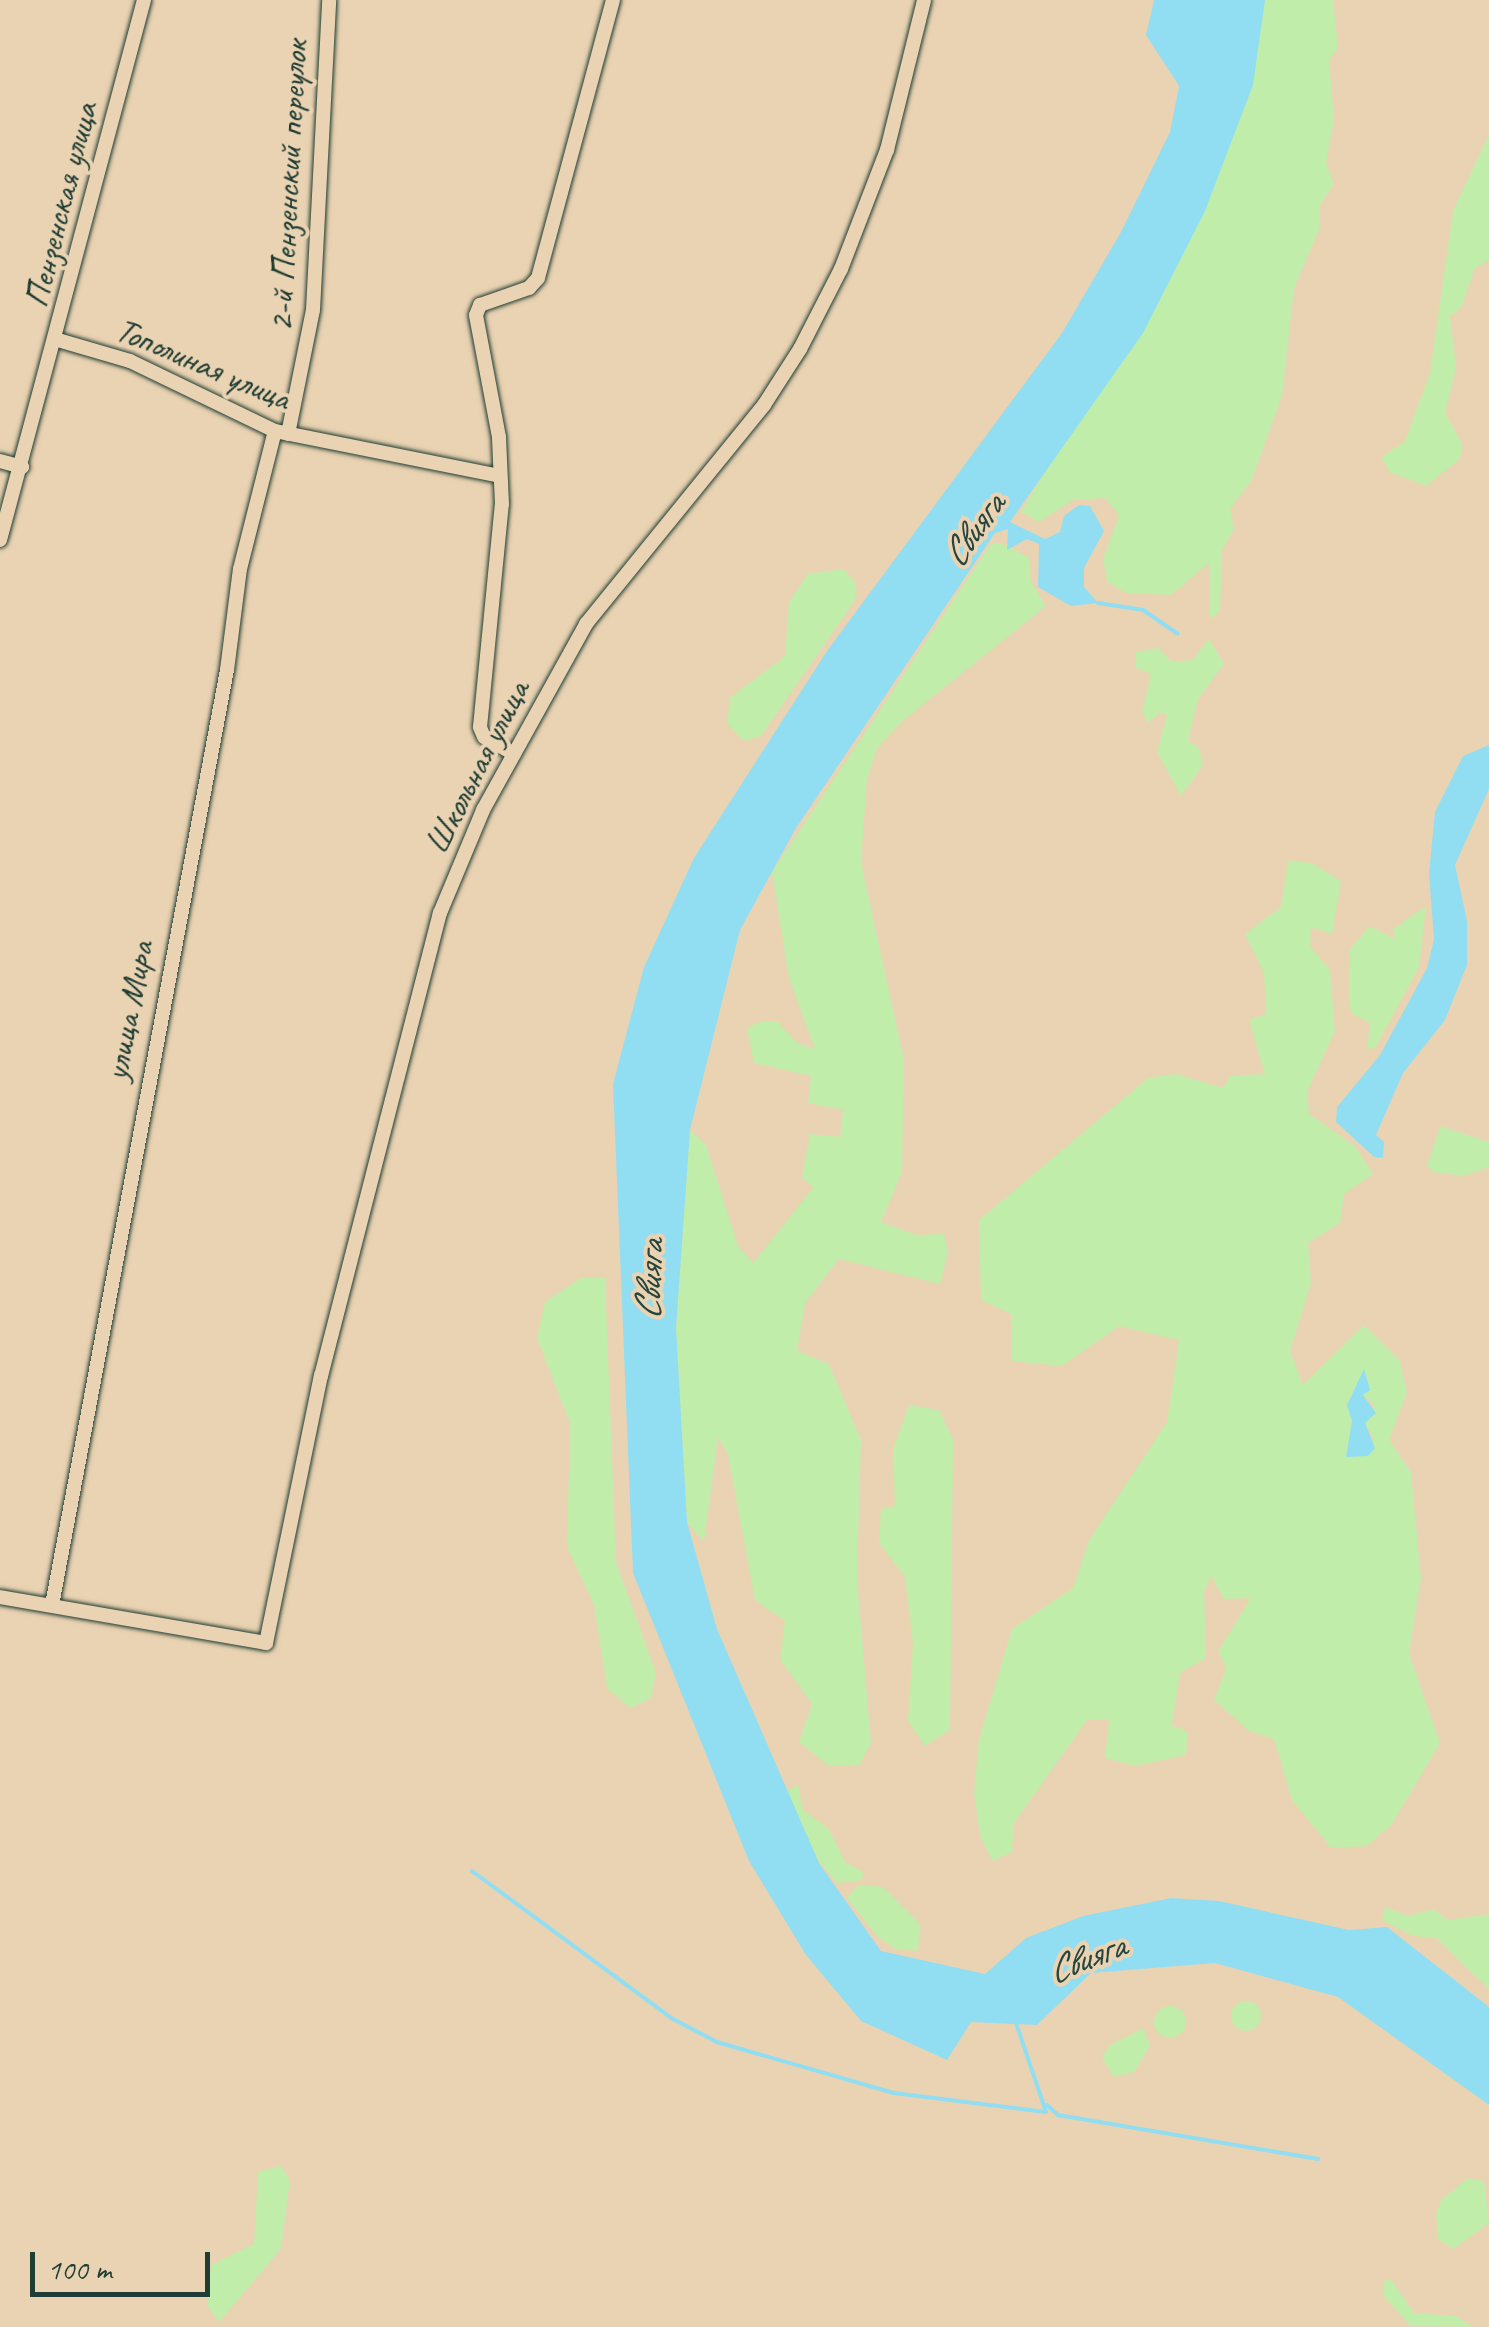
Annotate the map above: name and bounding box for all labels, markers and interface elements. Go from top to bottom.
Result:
street label: 2-й Пензенский переулок [259,39,317,333]
street label: Пензенская улица [15,97,107,313]
street label: Тополиная улица [108,308,298,420]
water label: Свияга [931,484,1015,576]
street label: Школьная улица [415,673,539,861]
street label: улица Мира [95,938,163,1084]
water label: Свияга [624,1239,674,1321]
water label: Свияга [1041,1922,1131,1994]
scale bar [35,2232,215,2294]
text: 100 m [47,2250,112,2288]

